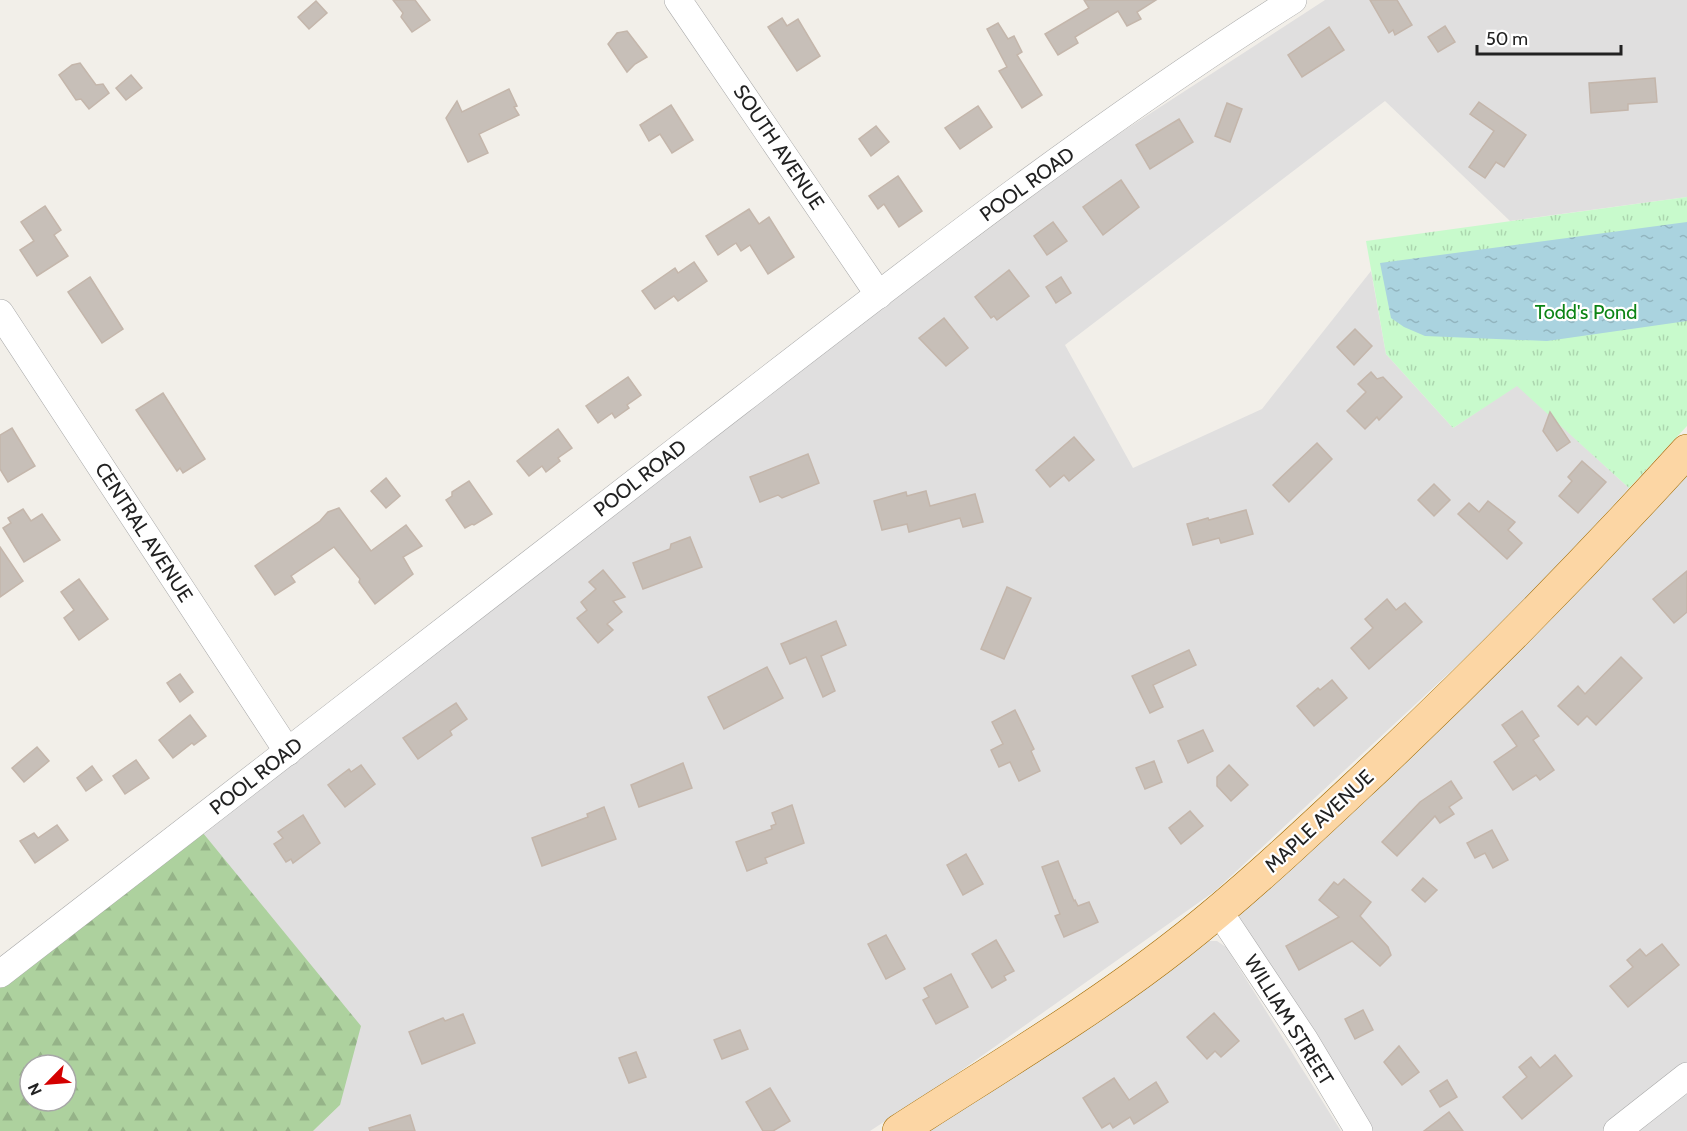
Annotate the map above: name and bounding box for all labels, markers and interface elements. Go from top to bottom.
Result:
scale bar [1477,18,1621,56]
text: 50 m [1486,28,1528,50]
street label: SOUTH AVENUE [728,80,830,214]
street label: POOL ROAD [975,142,1079,226]
park label: Todd's Pond [1535,300,1637,324]
street label: POOL ROAD [589,434,691,522]
street label: CENTRAL AVENUE [90,458,198,606]
street label: POOL ROAD [205,732,307,820]
street label: MAPLE AVENUE [1260,765,1378,877]
street label: WILLIAM STREET [1239,950,1339,1090]
north arrow [18,1053,78,1113]
text: N [24,1080,46,1098]

